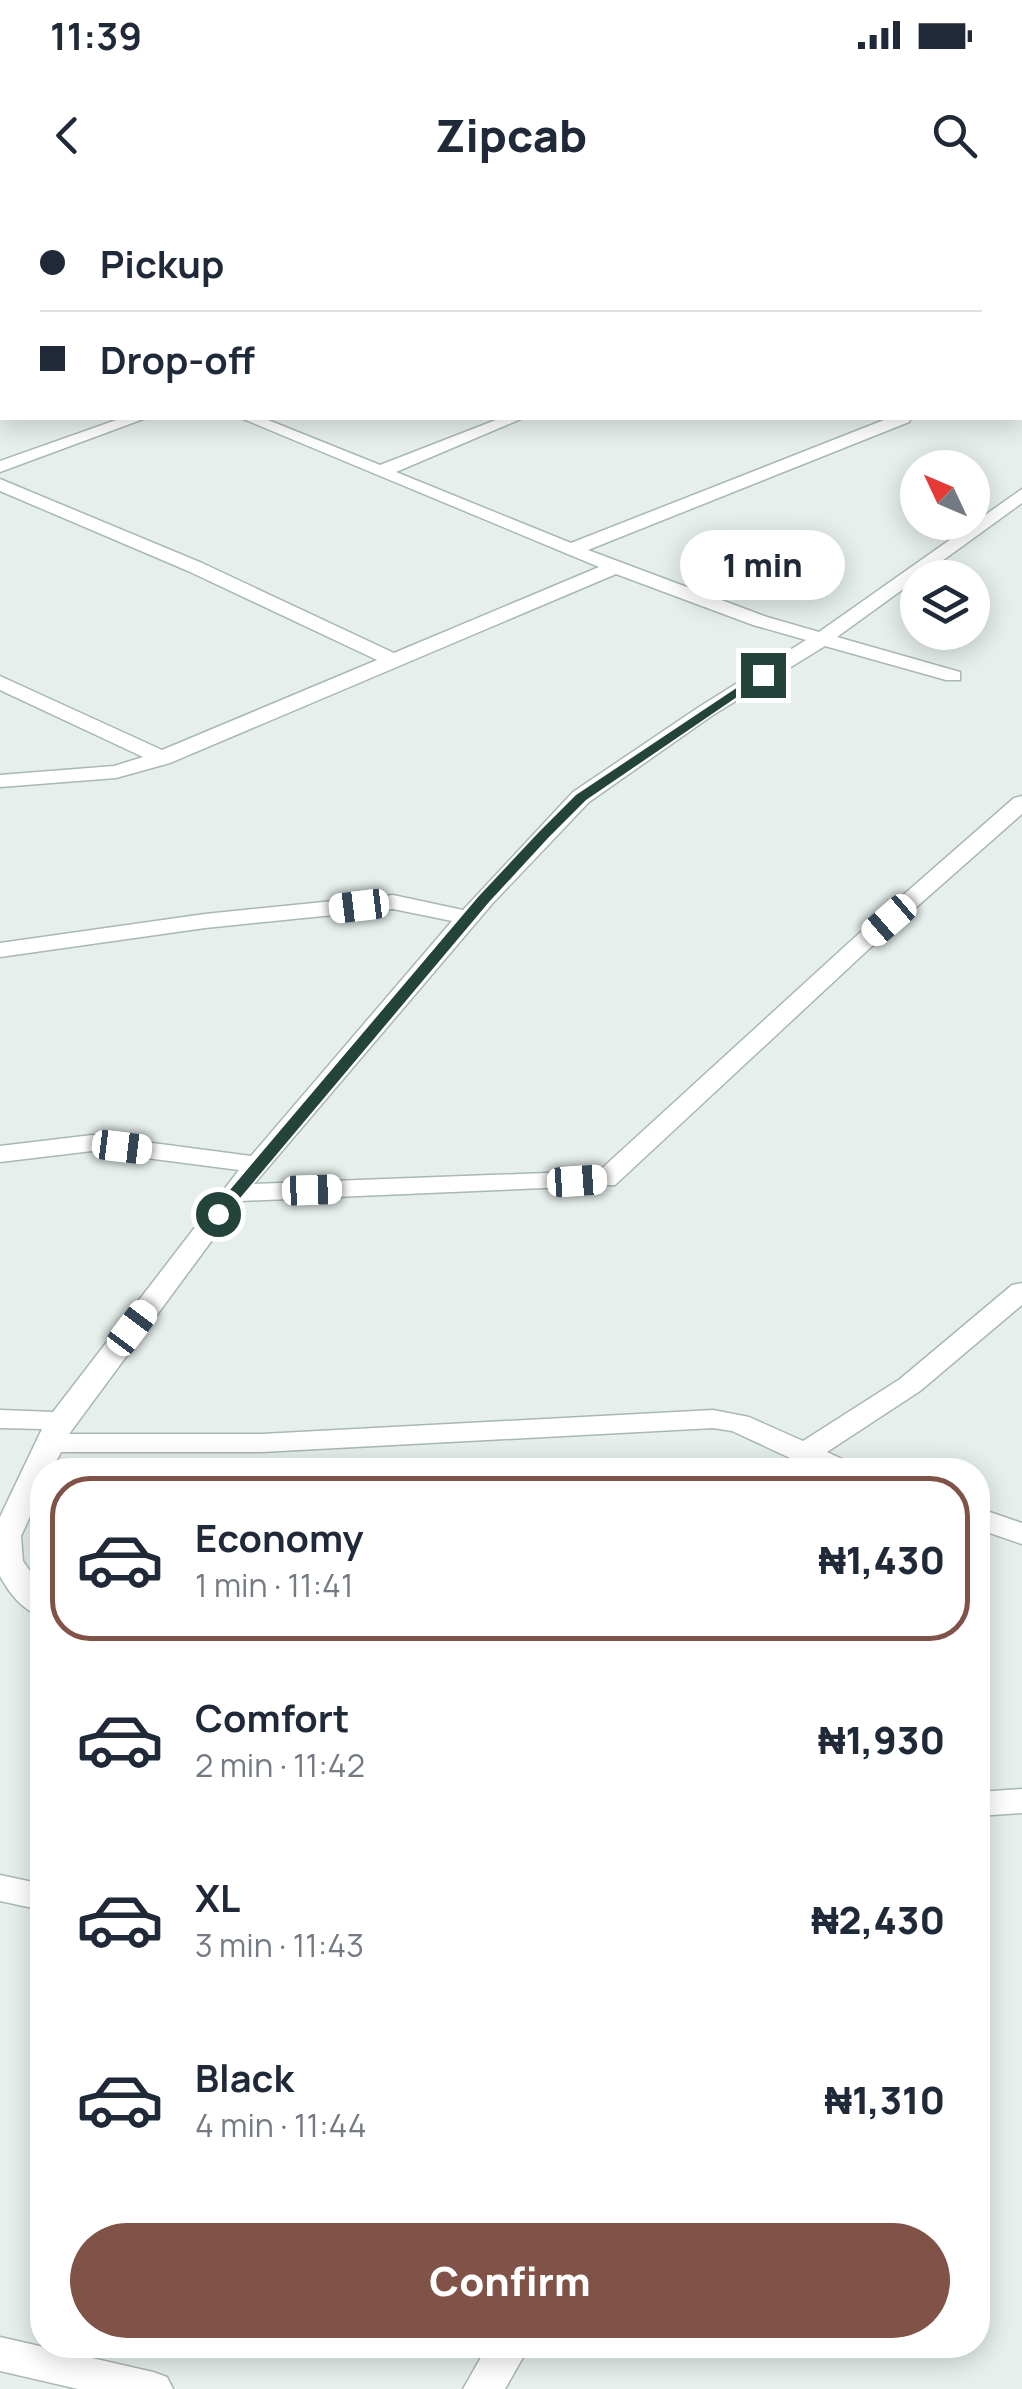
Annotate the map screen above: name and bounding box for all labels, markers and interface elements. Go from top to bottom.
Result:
text: 11:39 [50,9,142,61]
text: Zipcab [435,104,587,166]
icon: back [40,108,95,163]
icon: search [927,108,982,163]
text: Pickup [100,237,224,289]
text: Drop-off [100,333,255,385]
north arrow [900,450,990,540]
map controls [900,450,990,650]
callout: 1 min [680,530,846,600]
text: 1 min [722,543,803,587]
button: layers [900,560,990,650]
route end [741,653,786,698]
car [327,887,391,925]
car [857,889,921,951]
car [90,1128,154,1166]
car [546,1164,608,1198]
car [281,1174,343,1206]
route start [196,1192,241,1237]
car [102,1295,162,1361]
text: Economy [195,1511,364,1563]
icon: car [75,1514,165,1604]
text: ₦1,430 [818,1533,945,1585]
text: 1 min · 11:41 [195,1563,353,1607]
text: Comfort [195,1691,349,1743]
icon: car [75,1694,165,1784]
text: ₦1,930 [818,1713,945,1765]
text: 2 min · 11:42 [195,1743,365,1787]
text: XL [195,1871,240,1923]
icon: car [75,1874,165,1964]
text: ₦2,430 [811,1893,945,1945]
text: 3 min · 11:43 [195,1923,364,1967]
text: Black [195,2051,294,2103]
icon: car [75,2054,165,2144]
text: ₦1,310 [824,2073,945,2125]
text: 4 min · 11:44 [195,2103,367,2147]
button: Confirm [70,2223,950,2338]

